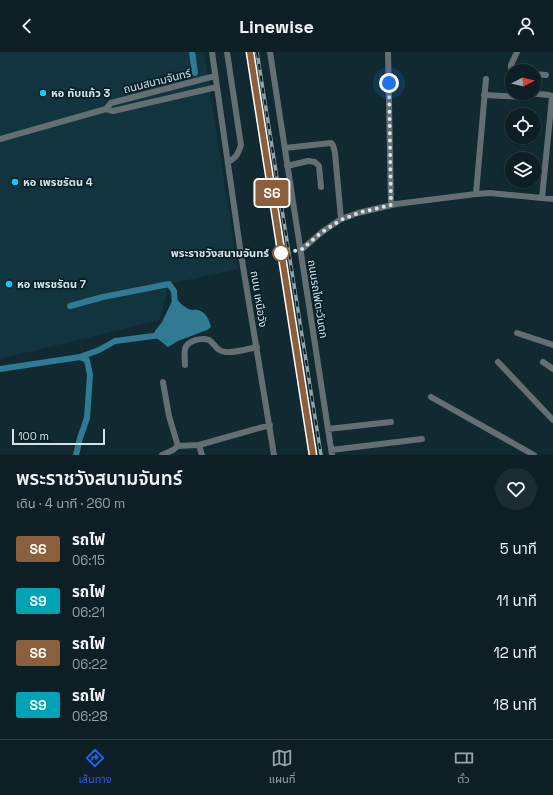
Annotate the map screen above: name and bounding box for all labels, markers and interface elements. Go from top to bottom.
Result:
icon: back [16,15,38,37]
text: Linewise [239,15,314,38]
icon: person [515,15,537,37]
north arrow [505,64,541,100]
map controls [505,64,541,188]
street label: ถนนสนามจันทร์ [122,66,193,96]
your location [379,73,399,93]
place label: หอ ทับแก้ว 3 [51,86,111,100]
marker: หอ ทับแก้ว 3 [38,88,48,98]
button: locate [505,108,541,144]
button: layers [505,152,541,188]
place label: หอ เพรชรัตน 4 [23,175,93,189]
marker: หอ เพรชรัตน 4 [10,177,20,187]
line badge: S6 [254,180,290,206]
text: S6 [263,184,281,202]
marker: พระราชวังสนามจันทร์ [272,244,290,262]
place label: พระราชวังสนามจันทร์ [171,246,269,260]
street label: ถนนรถไฟตะวันตก [305,259,331,339]
street label: ถนน เหนือวัง [248,270,270,328]
place label: หอ เพรชรัตน 7 [17,277,86,291]
marker: หอ เพรชรัตน 7 [4,279,14,289]
scale bar [12,427,105,446]
text: 100 m [18,429,49,443]
text: พระราชวังสนามจันทร์ [16,466,182,491]
button: heart [495,468,537,510]
text: เดิน · 4 นาที · 260 m [16,495,125,512]
text: รถไฟ [72,530,105,549]
text: 5 นาที [500,539,537,558]
text: S6 [29,540,47,558]
text: 06:15 [72,552,105,569]
text: รถไฟ [72,582,105,601]
text: 11 นาที [496,591,537,610]
text: S9 [29,592,47,610]
text: 06:21 [72,604,105,621]
text: รถไฟ [72,634,105,653]
text: 12 นาที [493,643,537,662]
text: S6 [29,644,47,662]
text: 06:22 [72,656,107,673]
text: รถไฟ [72,686,105,705]
text: 18 นาที [493,695,537,714]
text: S9 [29,696,47,714]
text: 06:28 [72,708,108,725]
tab: เส้นทาง [78,747,112,788]
tab: แผนที่ [269,747,296,788]
tab: ตั๋ว [453,747,475,788]

